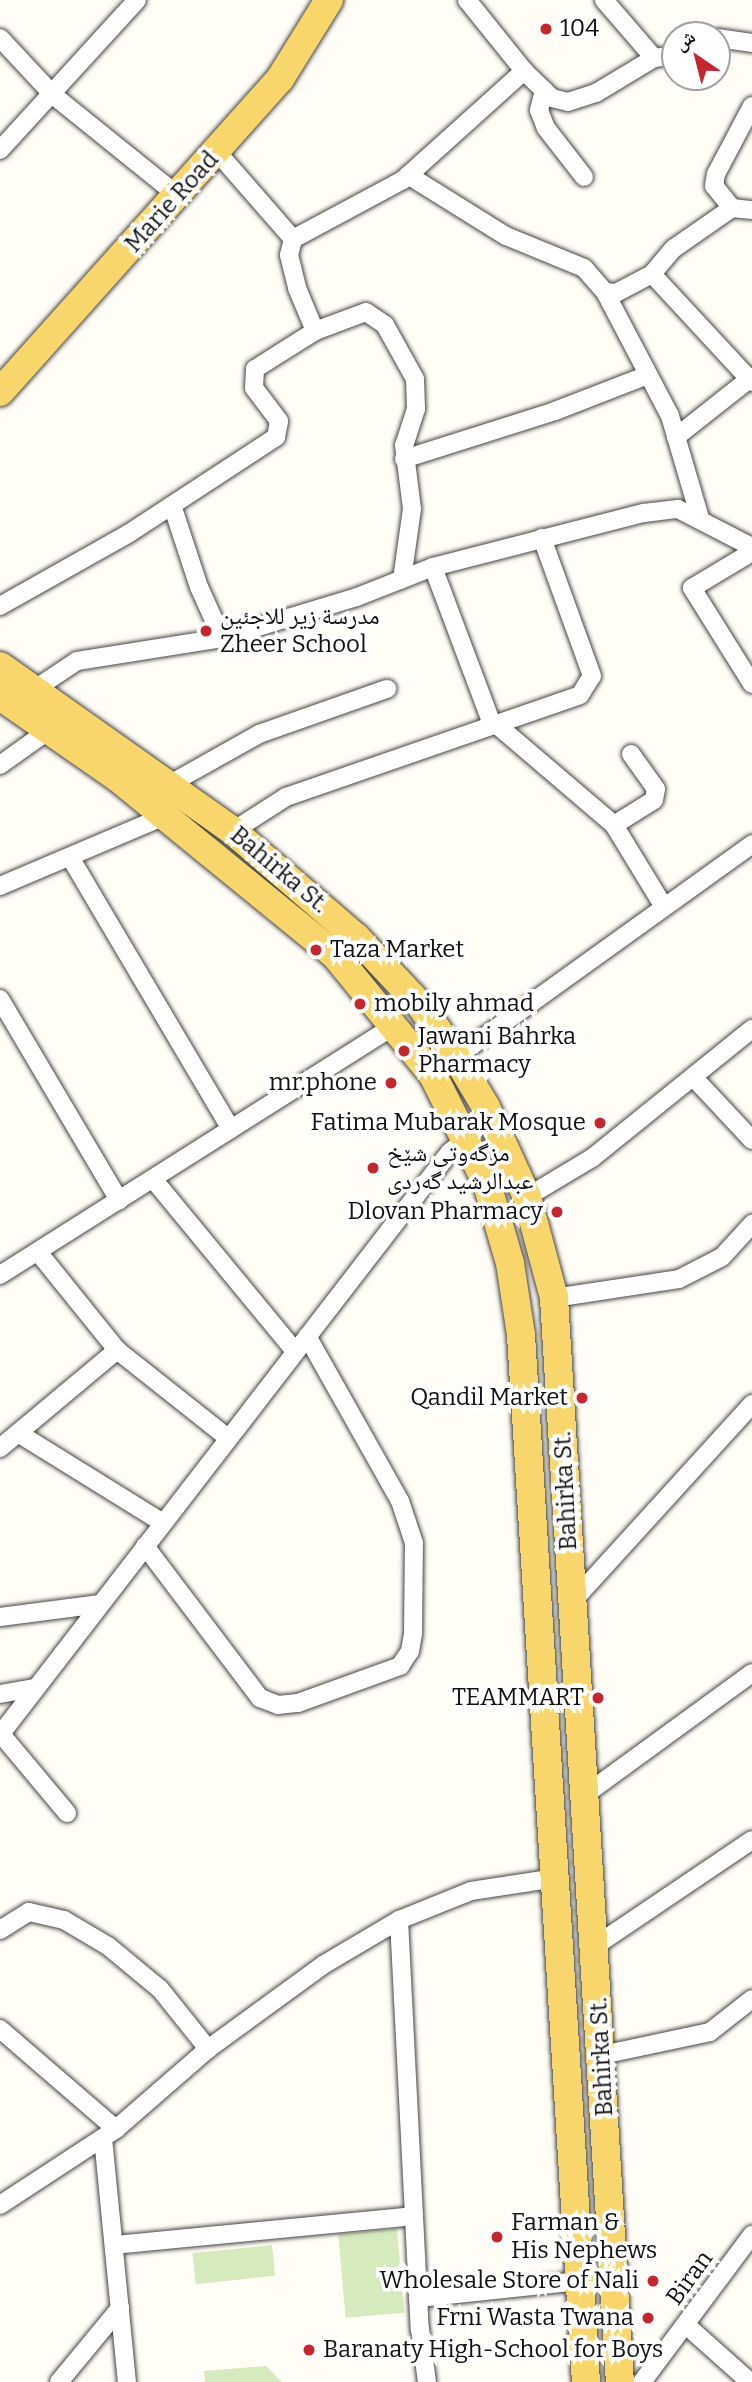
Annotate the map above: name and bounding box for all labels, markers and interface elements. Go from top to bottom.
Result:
place label: 104 [560,15,599,43]
marker: 104 [538,21,554,37]
north arrow [661,21,731,91]
text: ش [670,25,700,55]
street label: Marie Road [119,146,225,258]
place label: مدرسة زير للاجئين Zheer School [220,603,380,659]
marker: مدرسة زير للاجئين Zheer School [198,623,214,639]
street label: Bahirka St. [224,821,334,919]
place label: Taza Market [330,936,464,964]
marker: Taza Market [308,942,324,958]
place label: mobily ahmad [374,990,534,1018]
marker: mobily ahmad [352,996,368,1012]
place label: Jawani Bahrka Pharmacy [418,1023,576,1079]
marker: Jawani Bahrka Pharmacy [396,1043,412,1059]
place label: mr.phone [269,1069,377,1097]
marker: mr.phone [383,1075,399,1091]
place label: Fatima Mubarak Mosque [311,1109,586,1137]
marker: Fatima Mubarak Mosque [592,1115,608,1131]
place label: مزگەوتی شێخ عبدالرشید گەردی [387,1140,533,1196]
marker: مزگەوتی شێخ عبدالرشید گەردی [365,1160,381,1176]
place label: Dlovan Pharmacy [347,1198,543,1226]
marker: Dlovan Pharmacy [549,1204,565,1220]
place label: Qandil Market [410,1384,568,1412]
marker: Qandil Market [574,1390,590,1406]
street label: Bahirka St. [549,1431,583,1551]
place label: TEAMMART [452,1684,584,1712]
marker: TEAMMART [590,1690,606,1706]
street label: Bahirka St. [585,1997,619,2117]
place label: Farman & His Nephews [511,2209,657,2265]
marker: Farman & His Nephews [489,2229,505,2245]
street label: Biran [661,2245,719,2311]
place label: Wholesale Store of Nali [380,2267,639,2295]
marker: Wholesale Store of Nali [645,2273,661,2289]
place label: Frni Wasta Twana [436,2304,634,2332]
marker: Frni Wasta Twana [640,2310,656,2326]
place label: Baranaty High-School for Boys [323,2336,663,2364]
marker: Baranaty High-School for Boys [301,2342,317,2358]

